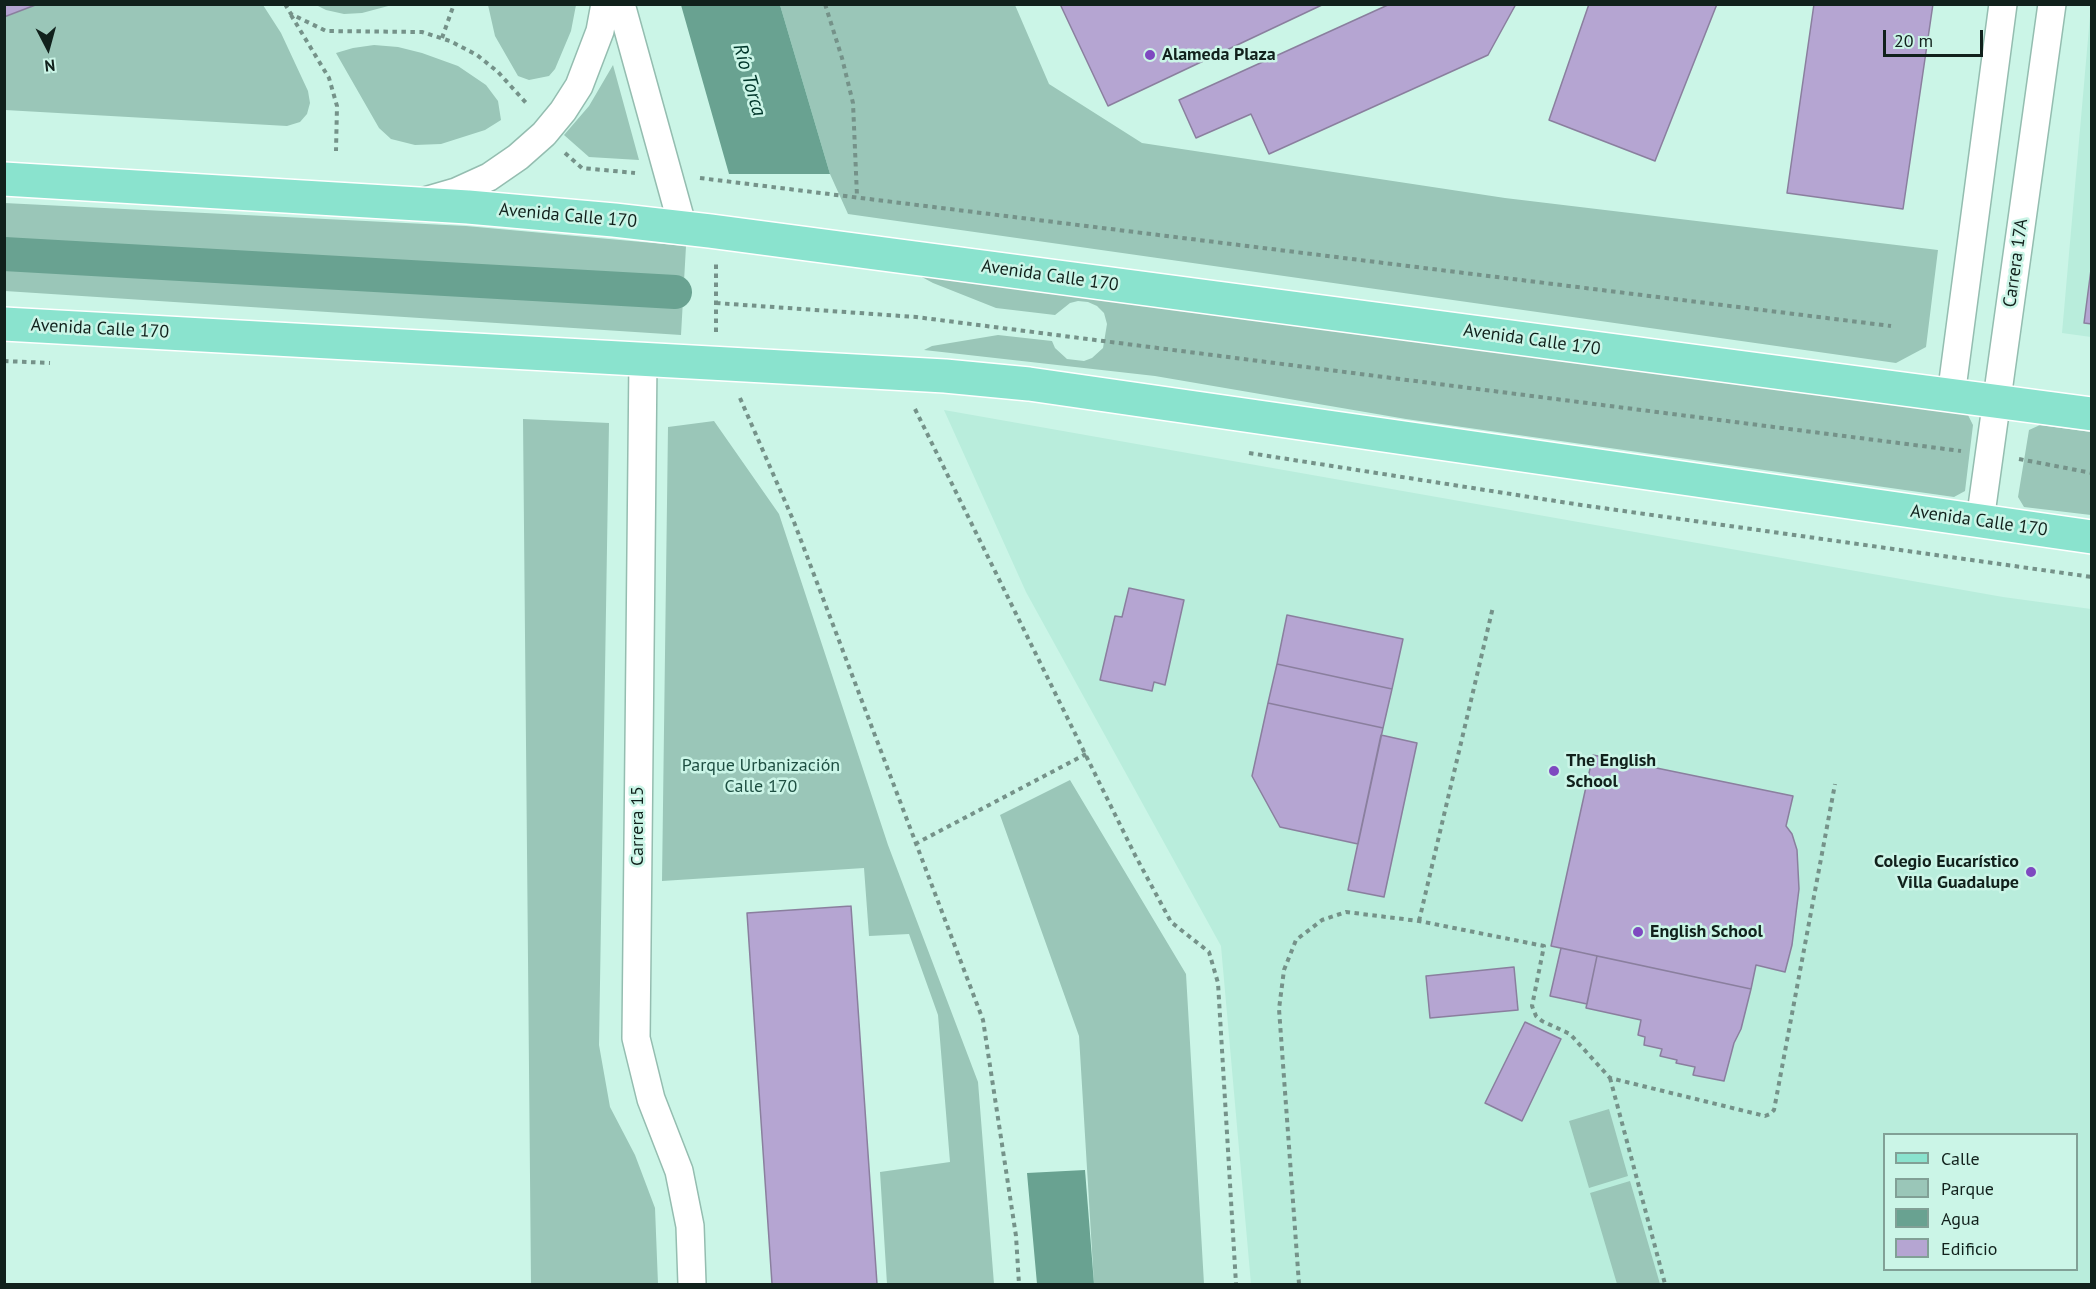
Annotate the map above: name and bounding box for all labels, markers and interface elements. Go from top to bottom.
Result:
north arrow [18,18,78,78]
scale bar [1886,18,1986,56]
text: 20 m [1894,29,1933,52]
water label: Río Torca [727,41,771,119]
place label: Alameda Plaza [1162,44,1276,66]
marker: Alameda Plaza [1143,48,1157,62]
text: N [44,55,56,76]
street label: Avenida Calle 170 [498,199,638,233]
street label: Carrera 17A [1999,217,2033,309]
street label: Avenida Calle 170 [980,256,1120,296]
street label: Avenida Calle 170 [30,315,170,343]
street label: Avenida Calle 170 [1462,320,1602,360]
street label: Avenida Calle 170 [1909,501,2049,541]
place label: The English School [1566,750,1656,792]
park label: Parque Urbanización Calle 170 [682,755,840,798]
marker: The English School [1547,764,1561,778]
street label: Carrera 15 [627,786,649,866]
place label: Colegio Eucarístico Villa Guadalupe [1874,851,2019,894]
marker: Colegio Eucarístico Villa Guadalupe [2024,865,2038,879]
place label: English School [1650,921,1763,943]
marker: English School [1631,925,1645,939]
legend [1883,1133,2078,1271]
text: Calle [1941,1147,1980,1170]
text: Parque [1941,1177,1994,1200]
text: Agua [1941,1207,1980,1230]
text: Edificio [1941,1237,1997,1260]

